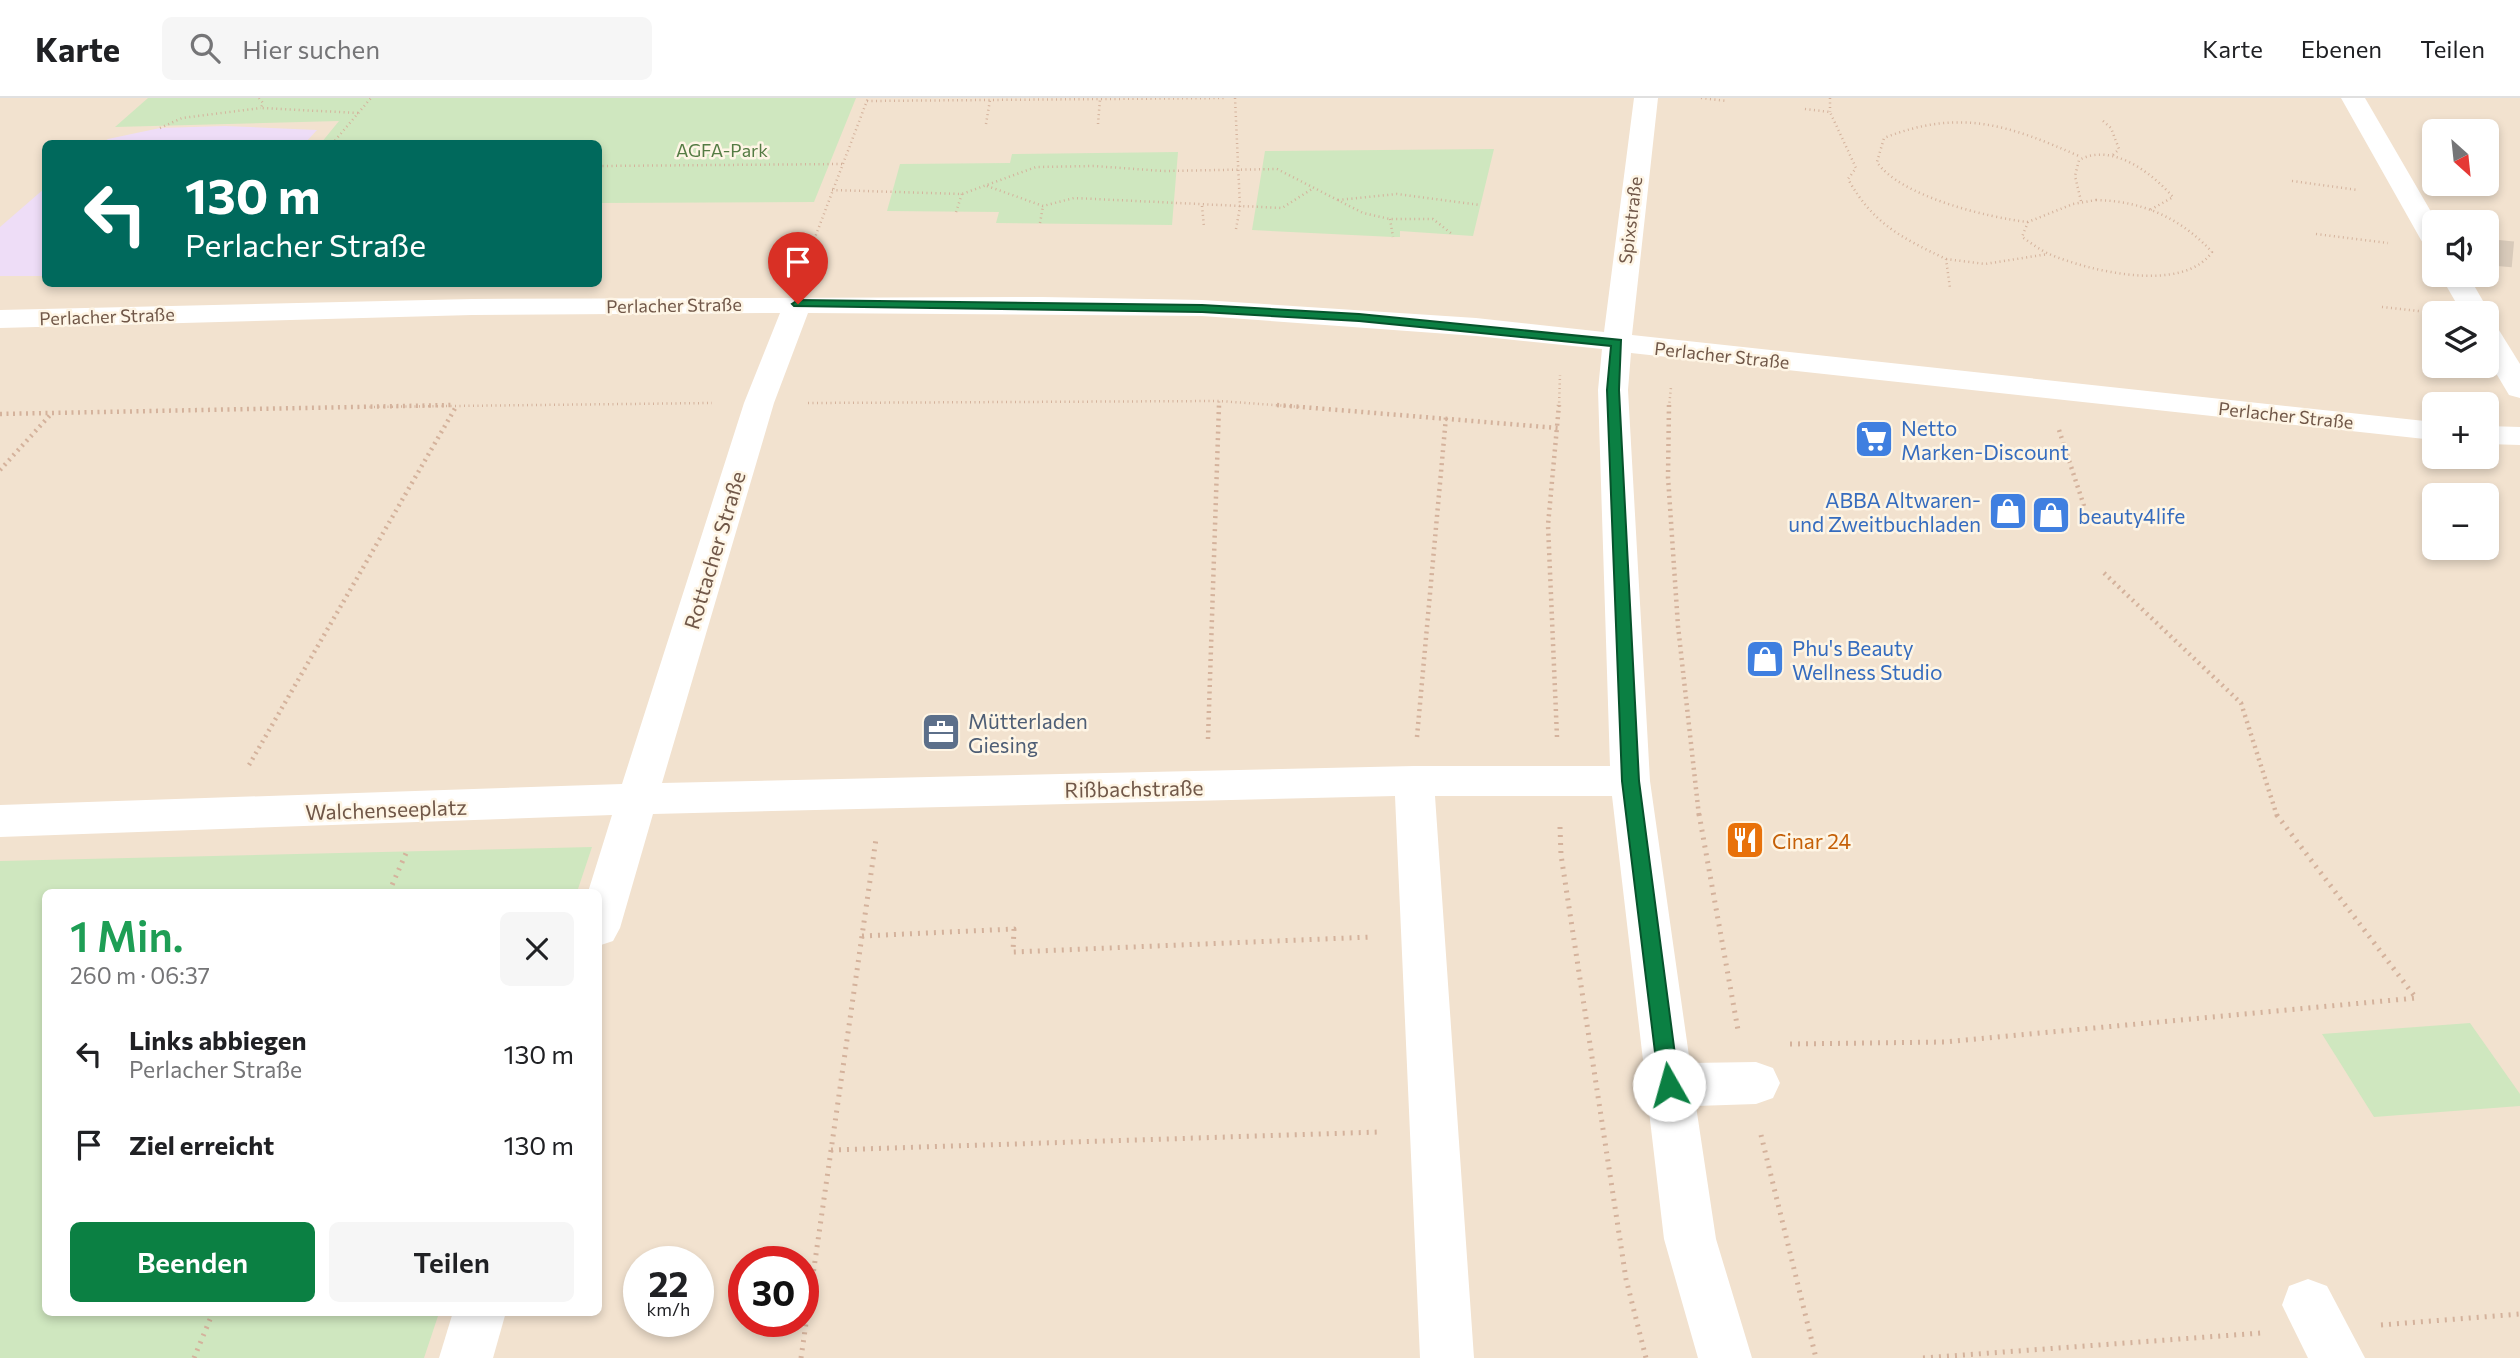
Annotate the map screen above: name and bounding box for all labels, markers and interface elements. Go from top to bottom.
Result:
search box [162,17,652,80]
text: Karte [35,28,120,69]
icon: search [186,29,224,67]
text: Hier suchen [242,33,380,64]
text: Karte [2202,34,2263,63]
text: Ebenen [2301,34,2382,63]
text: Teilen [2420,34,2485,63]
north arrow [2422,119,2499,196]
map controls [2422,119,2499,560]
park label: AGFA-Park [676,139,768,161]
text: 130 m [185,164,320,224]
icon: left [70,168,161,259]
street label: Spixstraße [1614,175,1646,265]
button: sound [2422,210,2499,287]
text: Perlacher Straße [185,224,426,264]
pin [768,232,828,304]
icon: arrive [779,243,817,281]
street label: Perlacher Straße [606,293,742,317]
button: layers [2422,301,2499,378]
street label: Perlacher Straße [39,303,175,329]
street label: Perlacher Straße [1653,337,1791,373]
button: + [2422,392,2499,469]
street label: Perlacher Straße [2217,397,2355,433]
place label: Netto Marken-Discount [1901,415,2069,464]
supermarket icon: Netto Marken-Discount [1853,418,1895,460]
street label: Rottacher Straße [678,468,750,632]
button: − [2422,483,2499,560]
place label: ABBA Altwaren- und Zweitbuchladen [1788,487,1981,536]
shop icon: ABBA Altwaren- und Zweitbuchladen [1987,490,2029,532]
shop icon: beauty4life [2030,494,2072,536]
place label: beauty4life [2078,503,2185,528]
place label: Phu's Beauty Wellness Studio [1792,635,1942,684]
shop icon: Phu's Beauty Wellness Studio [1744,638,1786,680]
place label: Mütterladen Giesing [968,708,1088,757]
office icon: Mütterladen Giesing [920,711,962,753]
street label: Rißbachstraße [1064,774,1204,802]
street label: Walchenseeplatz [305,794,467,824]
restaurant icon: Cinar 24 [1724,819,1766,861]
place label: Cinar 24 [1772,828,1851,853]
text: 1 Min. [70,909,183,961]
button: close [500,912,574,986]
text: 260 m · 06:37 [70,961,210,989]
text: Links abbiegen [129,1024,307,1055]
icon: left [70,1035,108,1073]
text: 130 m [503,1038,574,1069]
position arrow [1632,1048,1706,1122]
text: Perlacher Straße [129,1055,302,1083]
icon: arrive [70,1126,108,1164]
text: Ziel erreicht [129,1129,274,1160]
text: 130 m [503,1129,574,1160]
button: Beenden [70,1222,315,1302]
button: Teilen [329,1222,574,1302]
speed limit sign: 30 [728,1246,819,1337]
text: 22 [649,1261,688,1304]
text: km/h [647,1298,690,1320]

